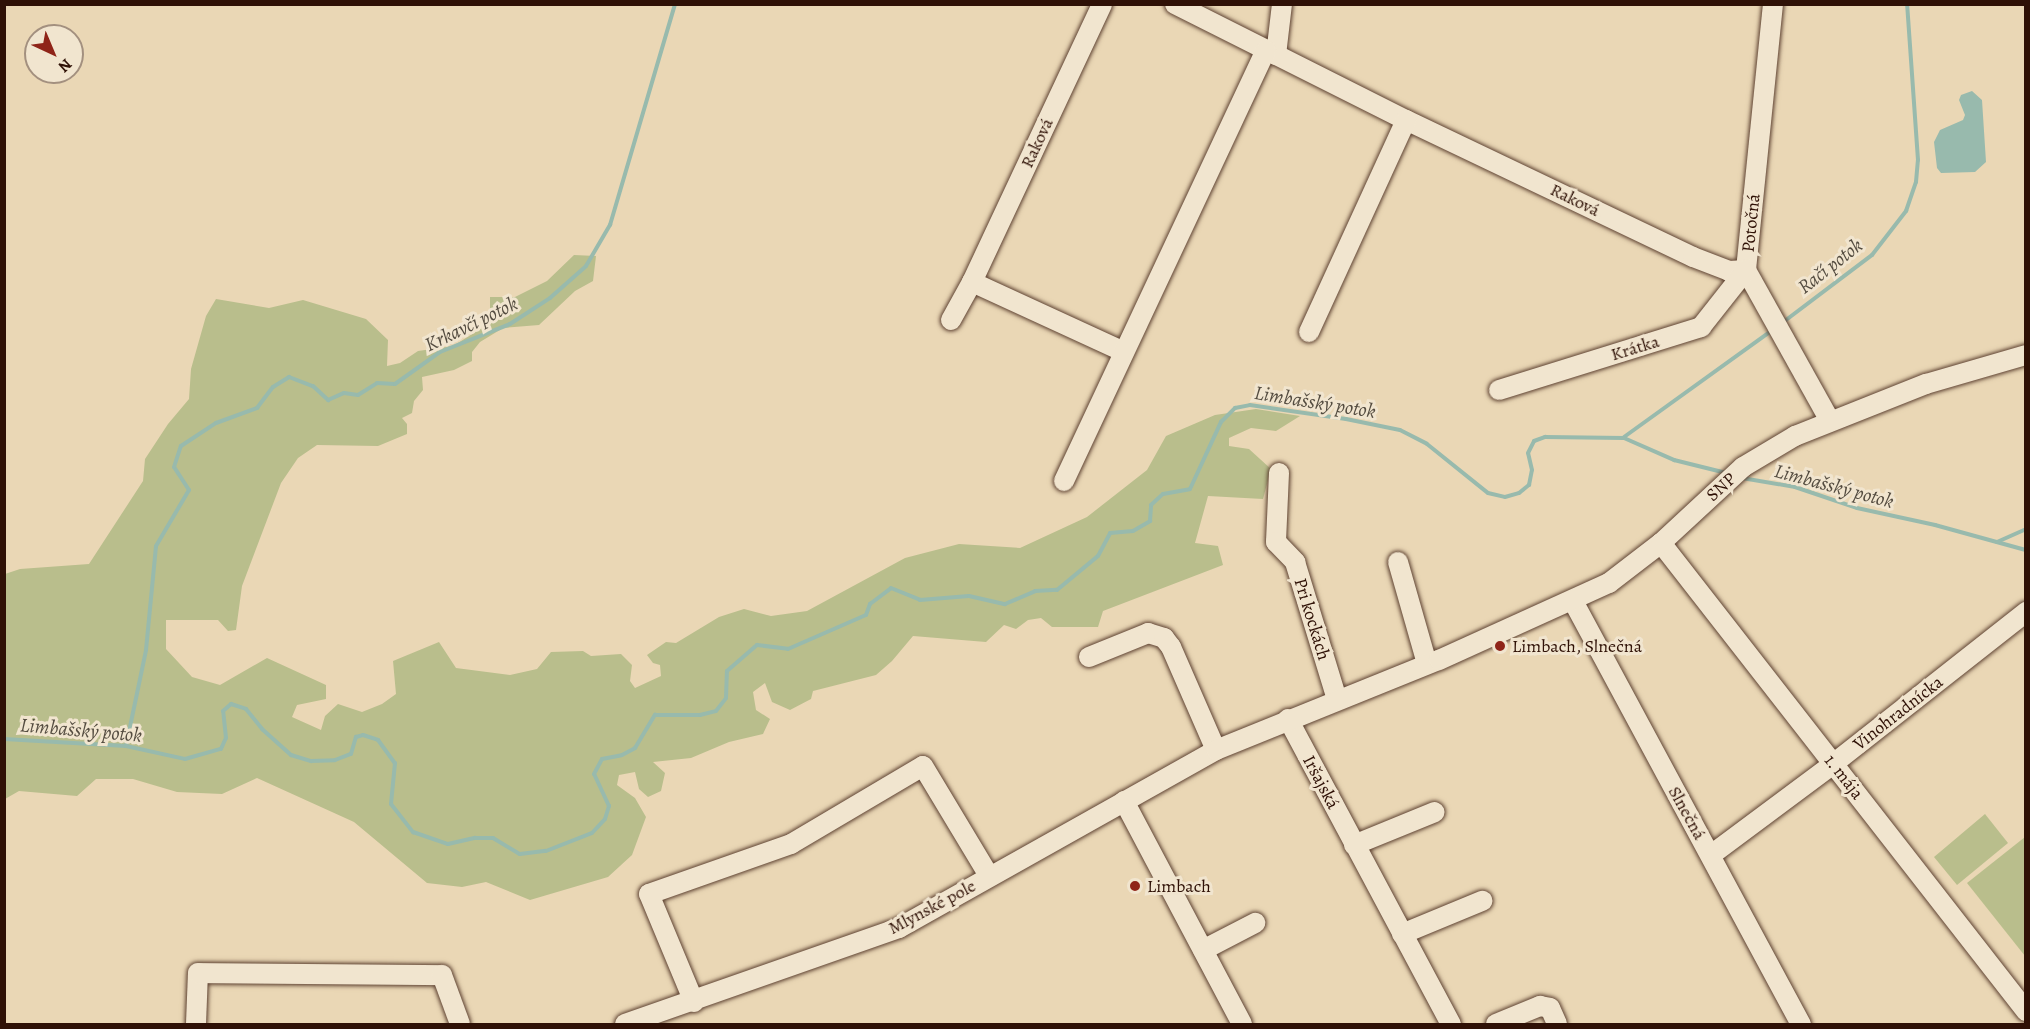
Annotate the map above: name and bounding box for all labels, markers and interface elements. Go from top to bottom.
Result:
north arrow [24,24,84,84]
text: N [53,54,77,77]
street label: Raková [1016,115,1058,171]
street label: Raková [1547,179,1603,221]
street label: Potočná [1737,193,1765,253]
water label: Račí potok [1793,233,1867,299]
water label: Krkavčí potok [421,291,521,357]
street label: Krátka [1608,330,1662,366]
water label: Limbašský potok [1253,381,1377,423]
water label: Limbašský potok [1772,459,1896,513]
street label: SNP [1702,468,1740,506]
street label: Pri kockách [1289,575,1335,663]
place label: Limbach, Slnečná [1512,635,1642,657]
marker: Limbach, Slnečná [1493,639,1507,653]
street label: Vinohradnícka [1849,671,1947,755]
water label: Limbašský potok [19,713,143,747]
street label: 1. mája [1820,750,1868,804]
street label: Iršajská [1298,752,1344,812]
street label: Slnečná [1664,783,1710,843]
street label: Mlynské pole [885,875,979,939]
place label: Limbach [1147,875,1211,897]
marker: Limbach [1128,879,1142,893]

